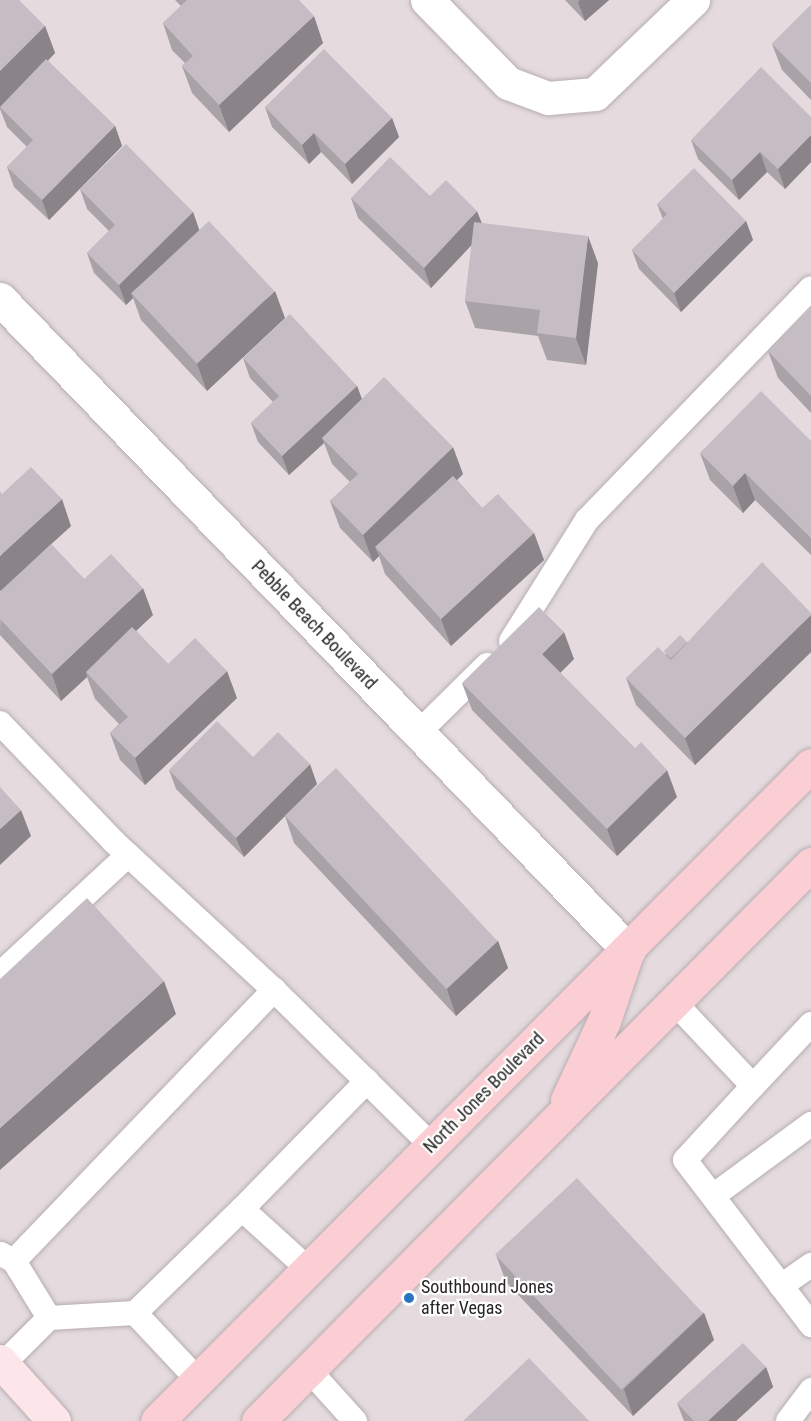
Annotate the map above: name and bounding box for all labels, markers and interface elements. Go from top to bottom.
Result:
street label: Pebble Beach Boulevard [247,556,381,694]
street label: North Jones Boulevard [419,1028,549,1158]
place label: Southbound Jones after Vegas [421,1277,554,1320]
marker: Southbound Jones after Vegas [402,1291,416,1305]

